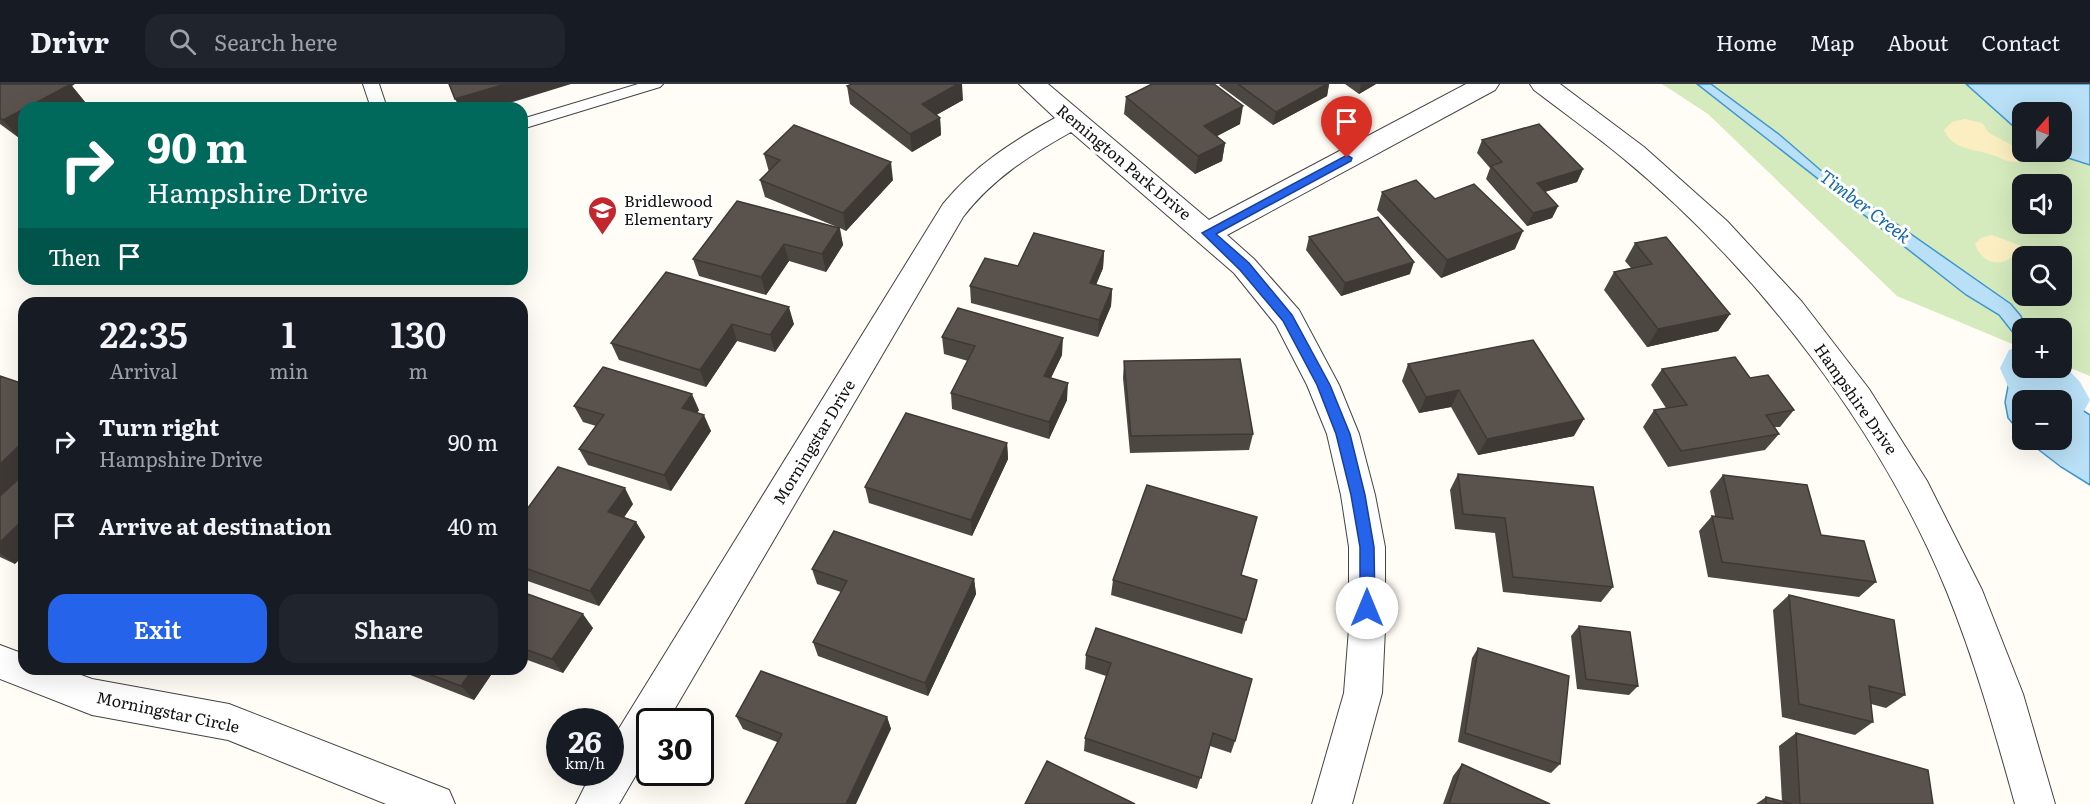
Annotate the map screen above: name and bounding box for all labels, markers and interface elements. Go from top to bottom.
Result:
search box [145,14,565,68]
text: Drivr [30,20,109,62]
icon: search [166,25,199,58]
text: Search here [214,25,337,58]
text: Home [1716,26,1777,57]
text: Map [1810,26,1854,57]
text: About [1887,26,1949,57]
text: Contact [1982,26,2060,57]
pin [1321,96,1372,158]
street label: Remington Park Drive [1052,98,1197,225]
north arrow [2012,102,2072,162]
map controls [2012,102,2072,450]
icon: arrive [1330,105,1363,138]
text: 90 m [147,114,247,176]
icon: right [48,126,126,204]
water label: Timber Creek [1815,163,1917,249]
text: Hampshire Drive [147,171,368,211]
button: sound [2012,174,2072,234]
place label: Bridlewood Elementary [624,188,713,230]
school or university icon: Bridlewood Elementary [587,194,619,236]
text: Then [48,240,101,273]
icon: arrive [113,240,146,273]
button: search [2012,246,2072,306]
text: 22:35 [100,306,188,359]
text: 1 [282,306,296,359]
text: 130 [390,306,446,359]
button: + [2012,318,2072,378]
street label: Hampshire Drive [1809,338,1904,459]
text: Arrival [109,355,178,385]
text: min [269,355,309,385]
text: m [409,355,428,385]
street label: Morningstar Drive [766,374,860,509]
button: − [2012,390,2072,450]
text: Turn right [99,410,219,443]
icon: right [48,425,81,458]
text: 90 m [448,425,498,458]
text: Hampshire Drive [99,443,263,473]
icon: arrive [48,509,81,542]
text: Arrive at destination [99,509,332,542]
text: 40 m [447,509,498,542]
position arrow [1335,576,1399,640]
button: Exit [48,594,267,663]
button: Share [279,594,498,663]
street label: Morningstar Circle [95,684,242,738]
speed limit sign: 30 [636,708,714,786]
text: 26 [568,718,602,762]
text: km/h [565,751,605,774]

